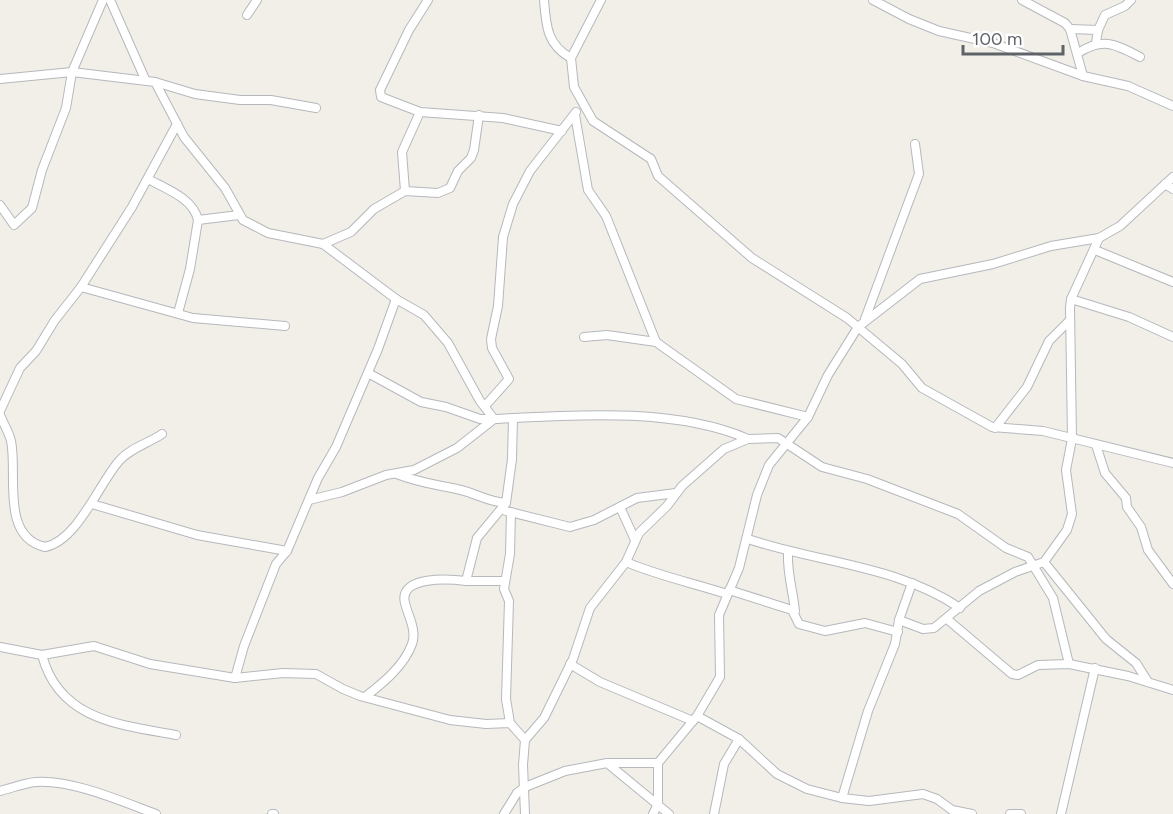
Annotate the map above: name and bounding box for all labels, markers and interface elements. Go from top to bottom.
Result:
scale bar [963,18,1064,56]
text: 100 m [972,28,1022,50]

